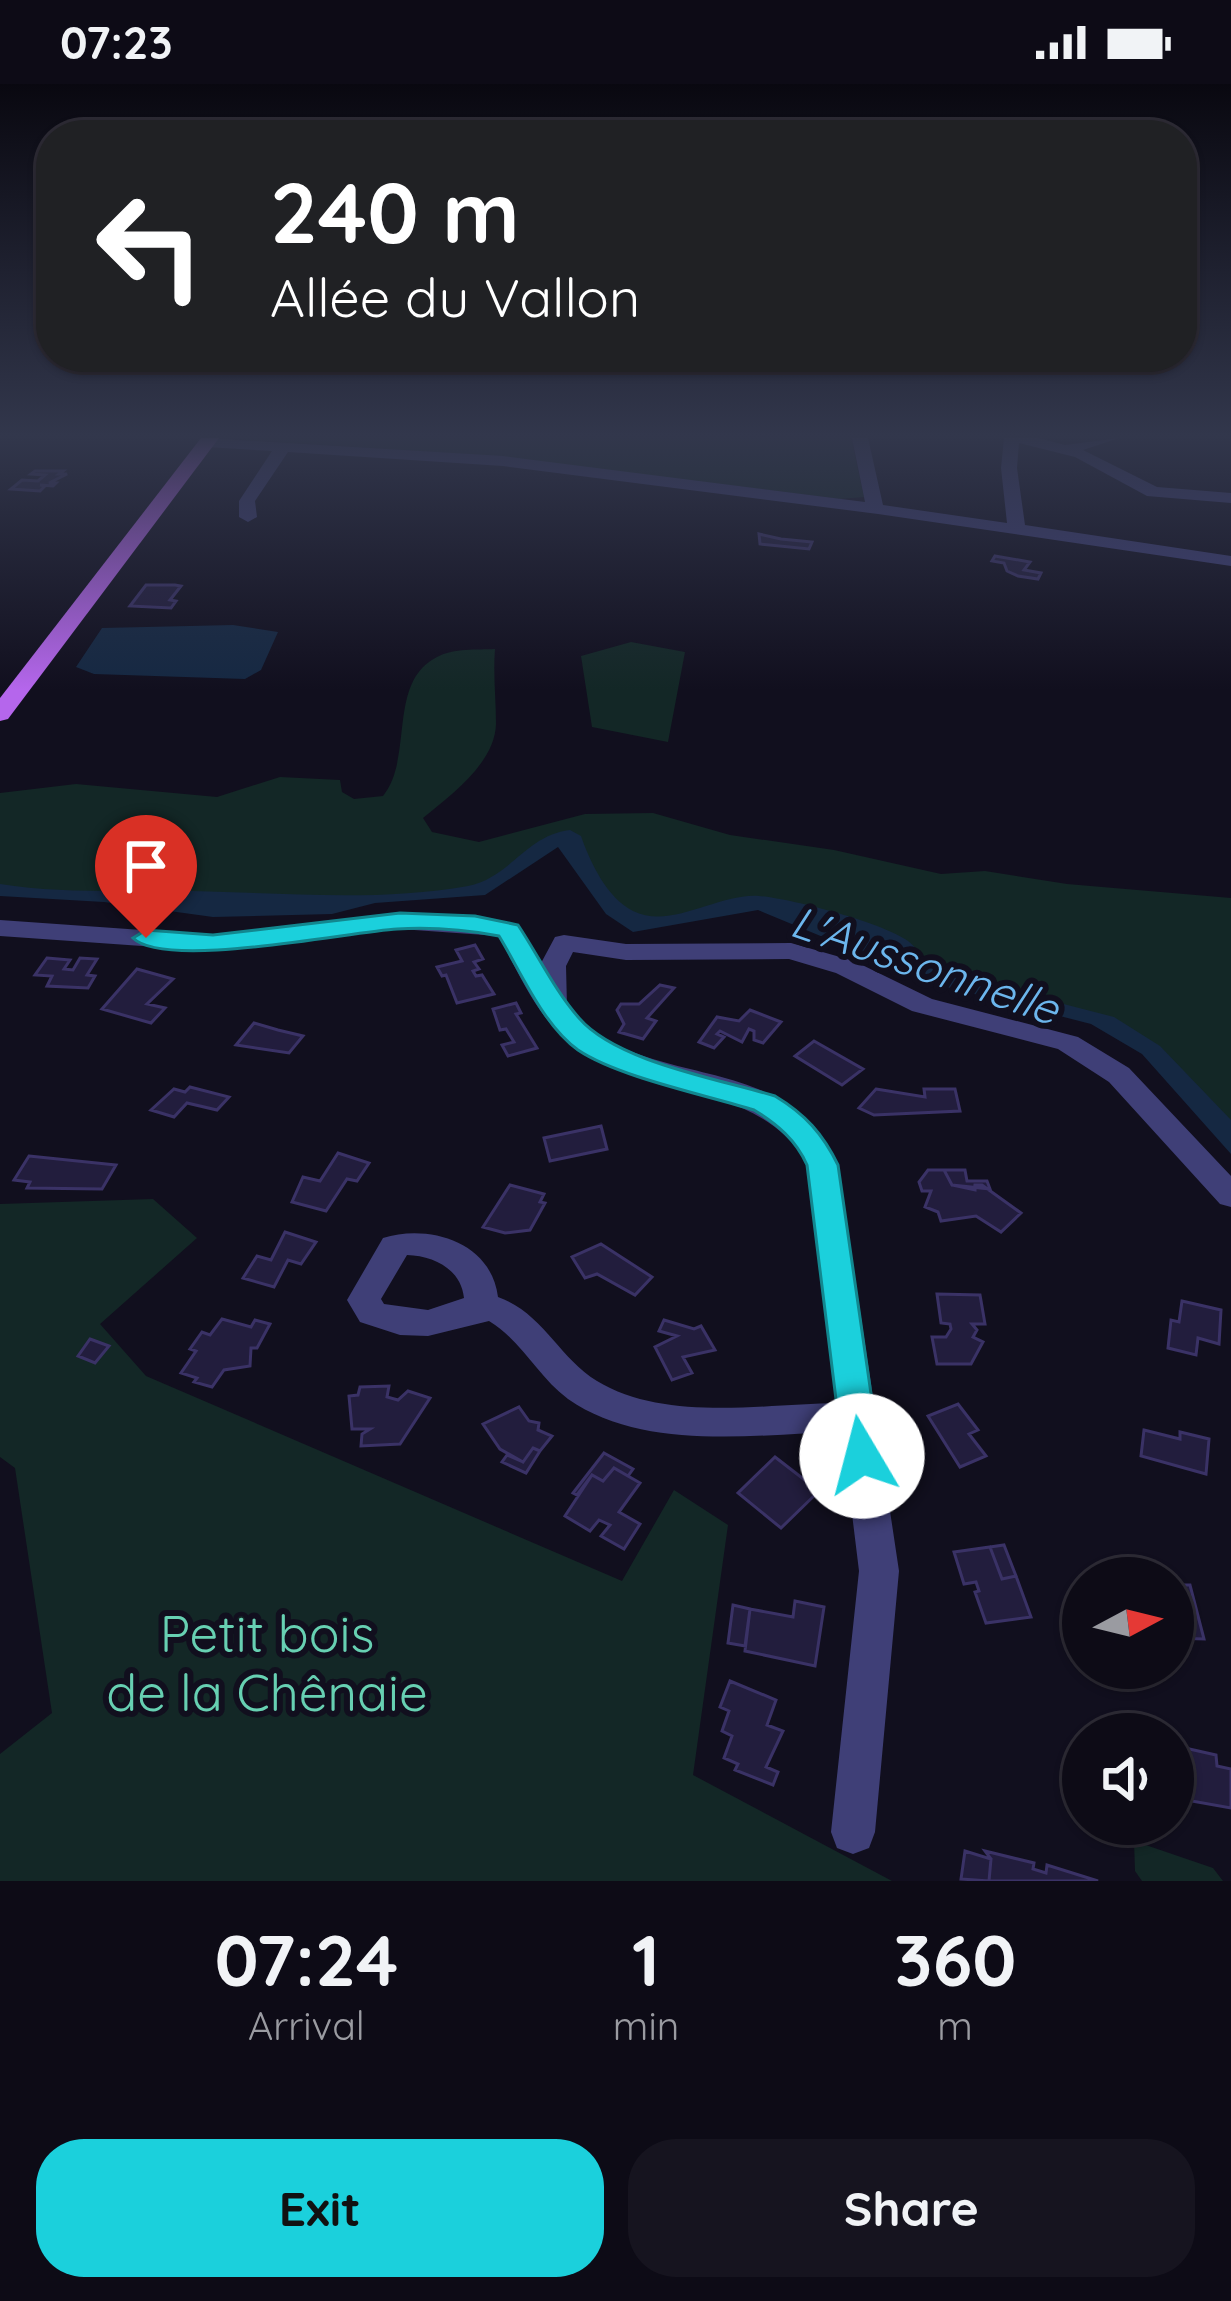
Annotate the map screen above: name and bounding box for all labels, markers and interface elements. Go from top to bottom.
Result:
text: 07:23 [60,14,173,70]
text: 240 m [270,159,520,264]
icon: left [72,168,228,324]
text: Allée du Vallon [270,263,640,331]
pin [95,815,197,938]
icon: arrive [113,833,179,899]
water label: L'Aussonnelle [784,892,1068,1037]
position arrow [799,1393,925,1519]
north arrow [1062,1557,1194,1689]
map controls [1062,1557,1194,1845]
park label: Petit bois de la Chênaie [106,1601,428,1724]
button: sound [1062,1713,1194,1845]
text: 07:24 [215,1914,398,2004]
text: 1 [632,1914,660,2004]
text: 360 [894,1914,1017,2004]
text: Arrival [248,2001,365,2050]
text: min [613,2001,679,2050]
text: m [937,2001,973,2050]
button: Exit [36,2139,604,2277]
button: Share [628,2139,1195,2277]

